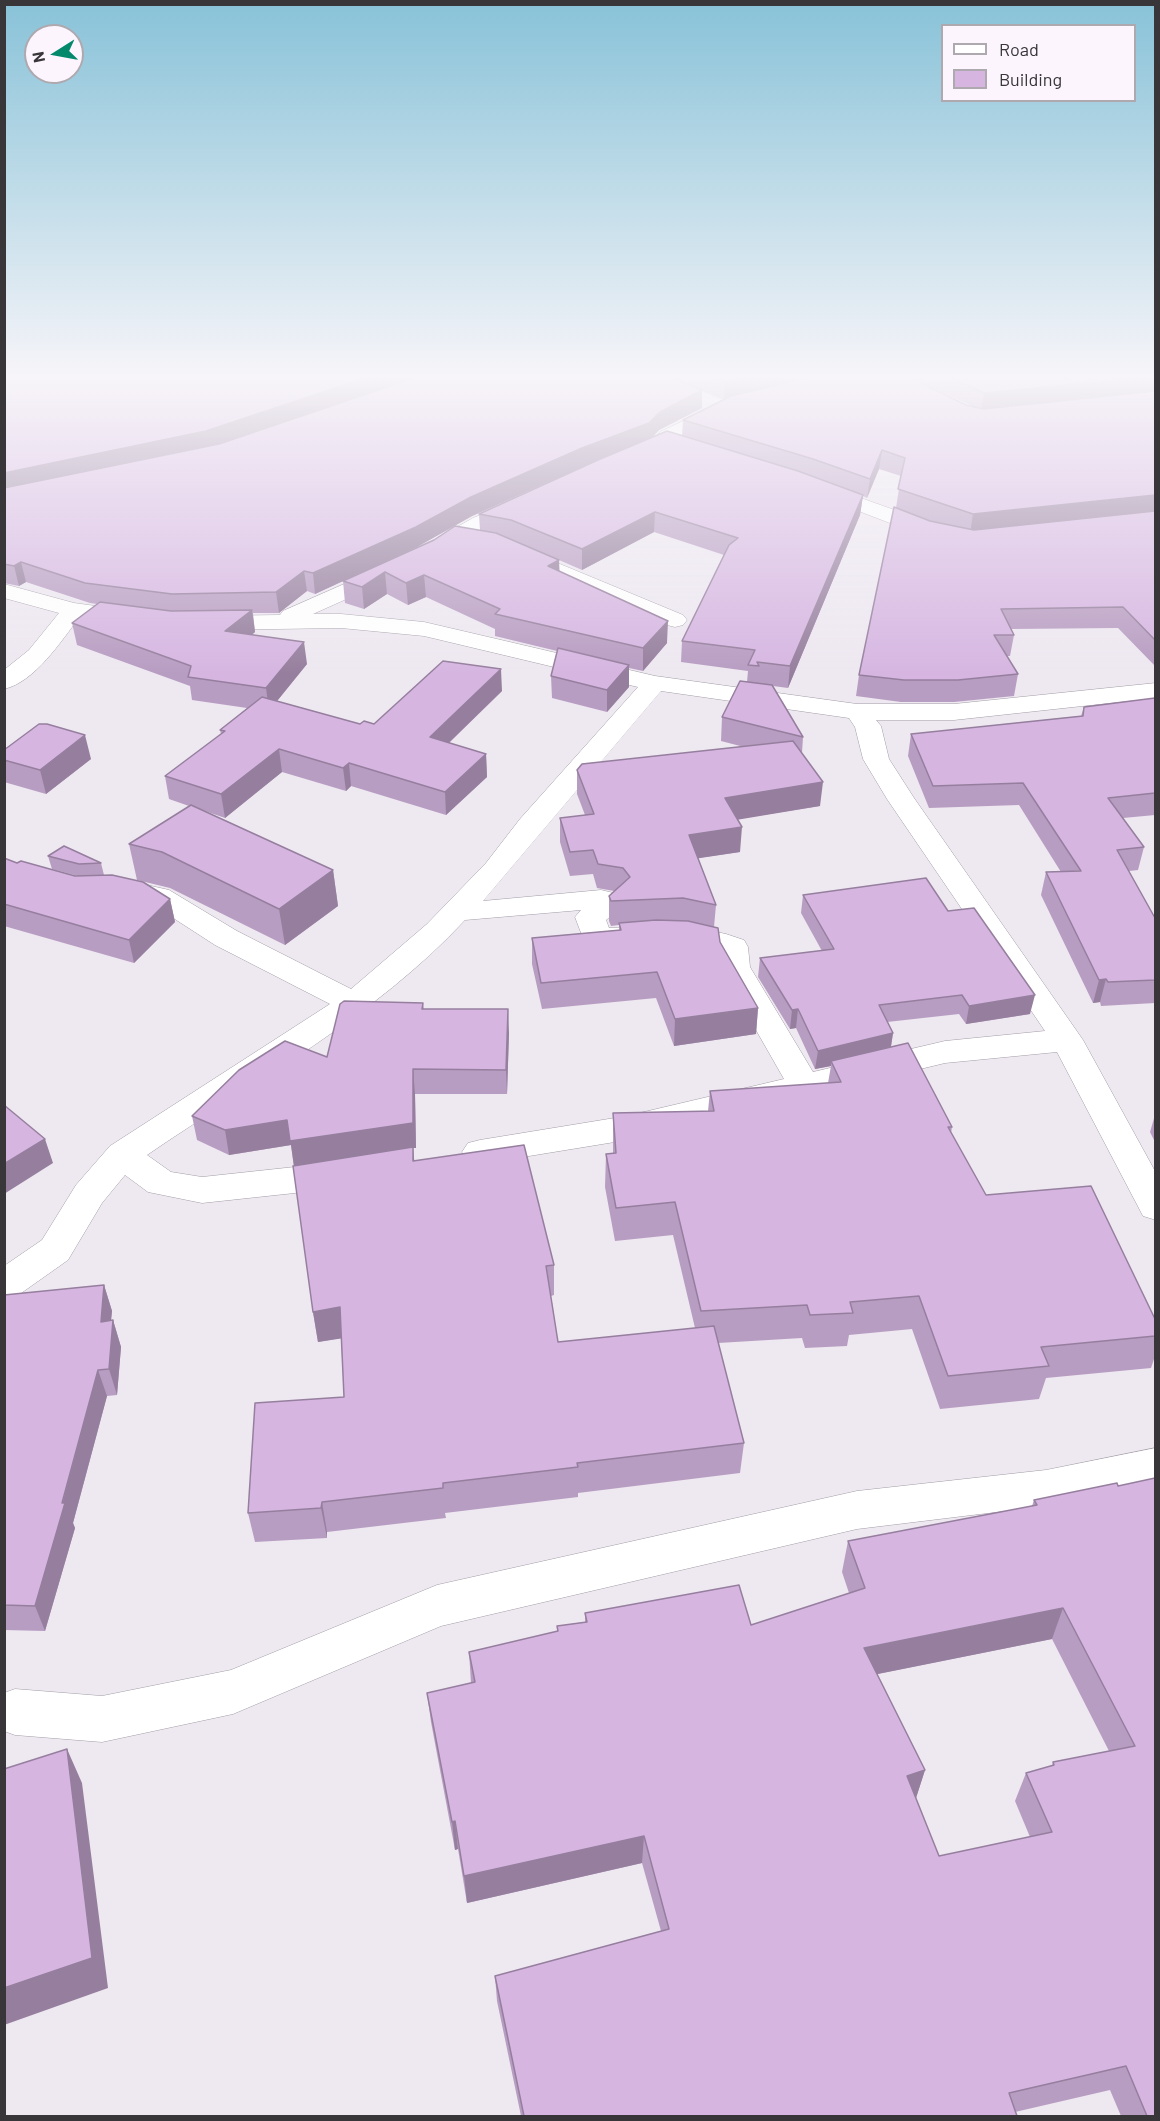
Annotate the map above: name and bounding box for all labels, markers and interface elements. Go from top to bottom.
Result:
north arrow [24,24,84,84]
legend [941,24,1136,102]
text: Road [999,38,1039,60]
text: N [27,50,48,64]
text: Building [999,68,1062,90]

